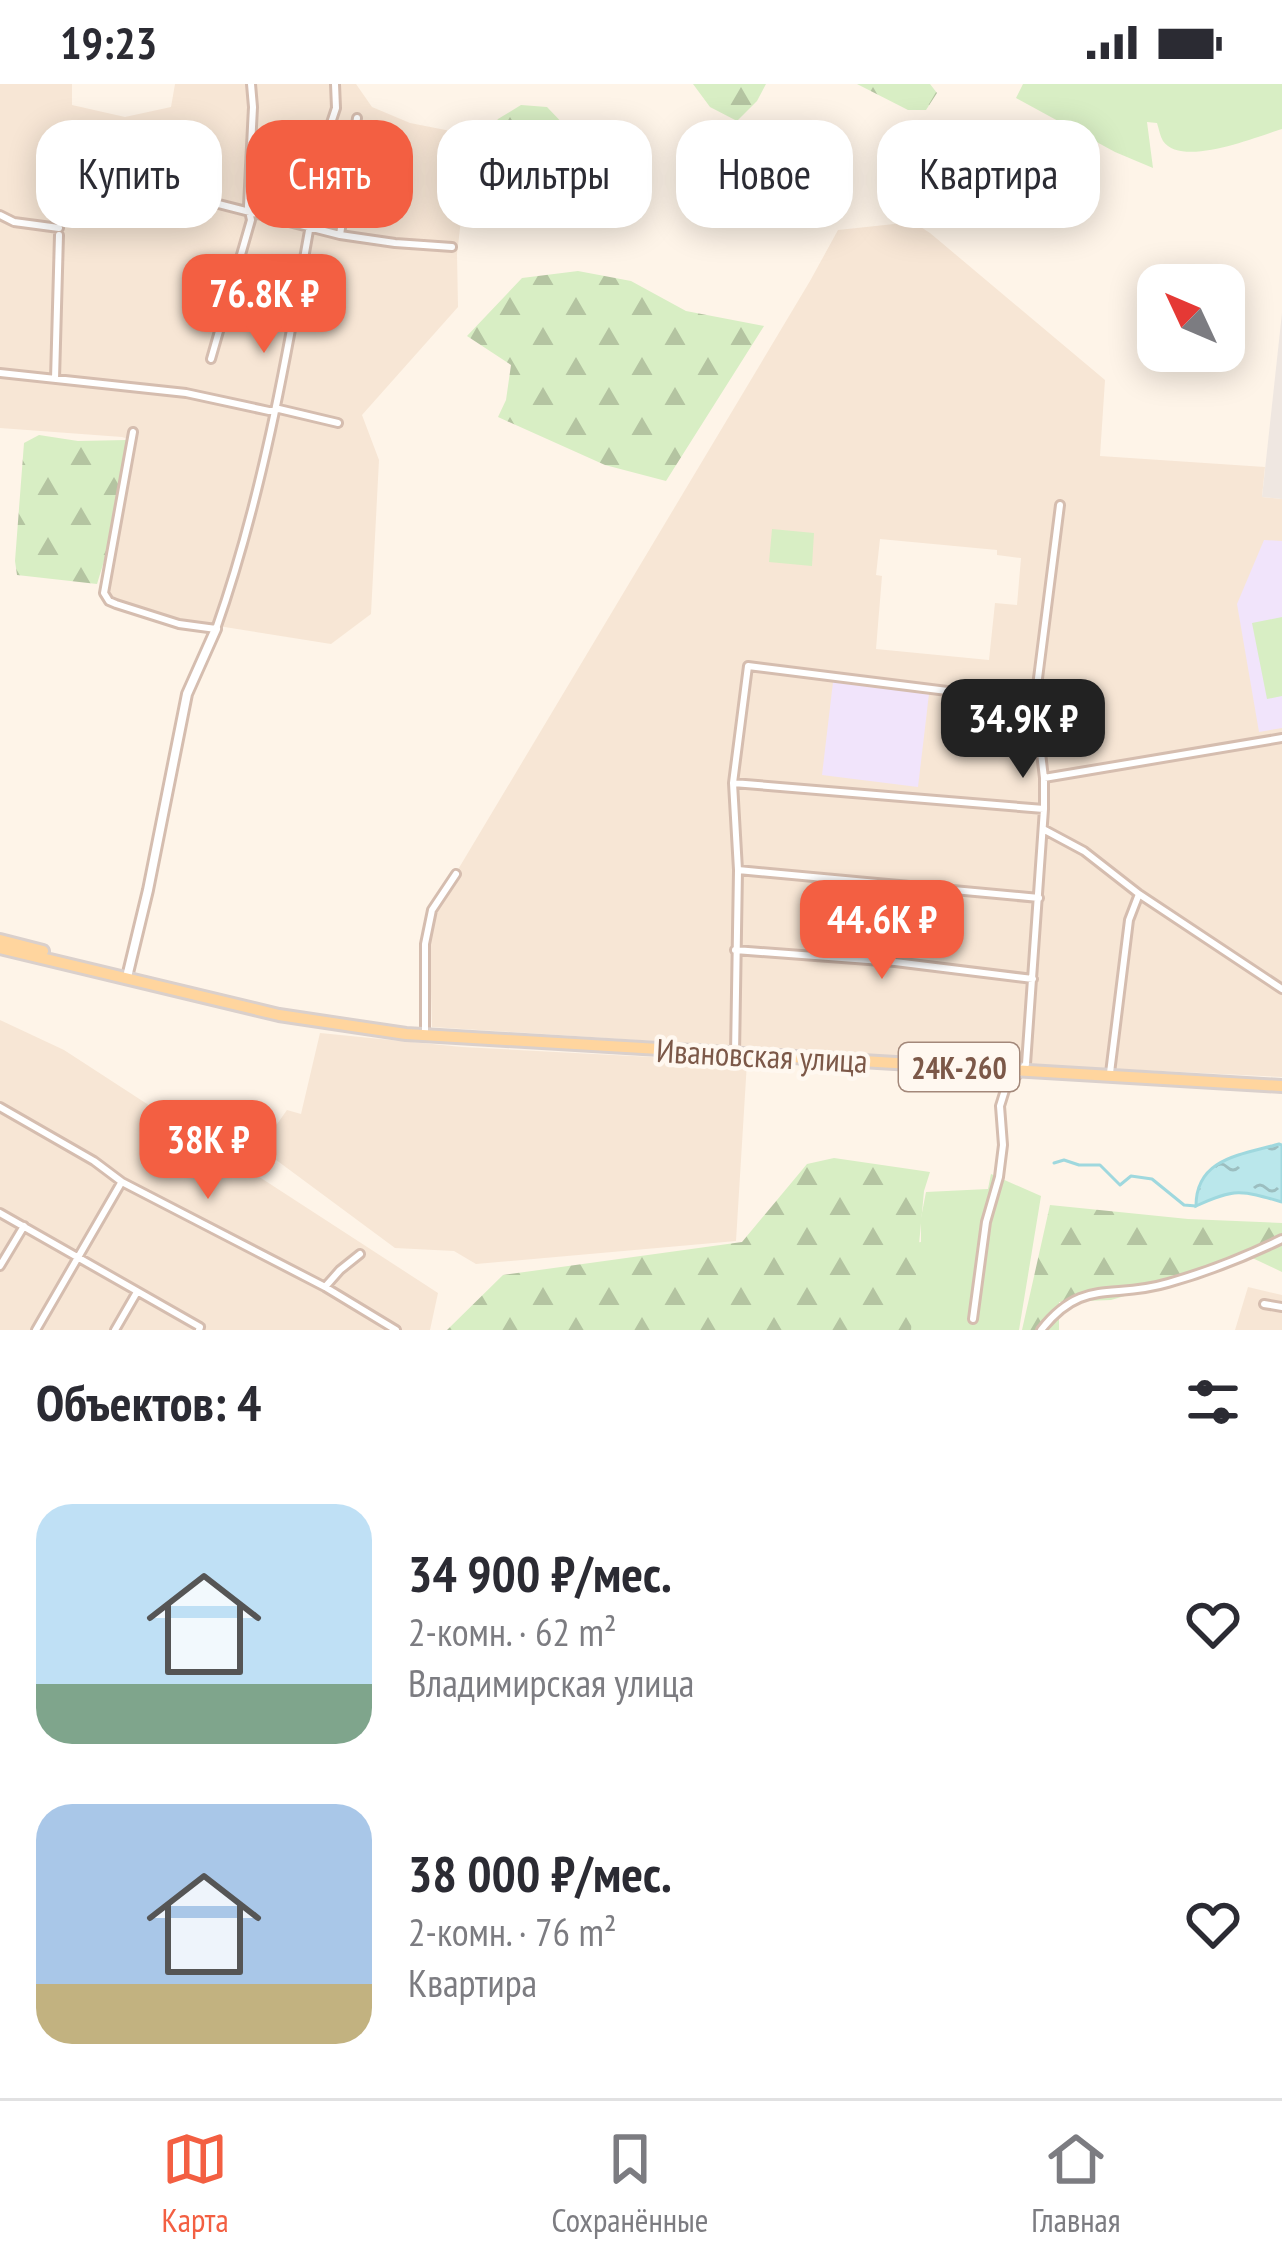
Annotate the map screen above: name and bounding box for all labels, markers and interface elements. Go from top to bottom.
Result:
text: 19:23 [60,13,157,71]
chip: Купить [36,120,222,228]
chip: Снять [246,120,413,228]
chip: Фильтры [437,120,652,228]
chip: Новое [676,120,853,228]
chip: Квартира [877,120,1100,228]
pin: 76.8K ₽ [153,254,375,356]
north arrow [1137,264,1245,372]
map controls [1137,264,1245,372]
text: 76.8K ₽ [209,267,319,318]
pin: 34.9K ₽ [912,679,1134,781]
text: 34.9K ₽ [968,692,1078,743]
pin: 44.6K ₽ [771,880,993,982]
text: 44.6K ₽ [827,893,937,944]
street label: Ивановская улица [655,1028,869,1082]
road number: 24К-260 [899,1043,1019,1091]
pin: 38K ₽ [124,1100,292,1202]
text: 38K ₽ [166,1113,250,1164]
text: Объектов: 4 [36,1369,261,1435]
icon: filters [1180,1369,1246,1435]
text: 34 900 ₽/мес. [408,1540,672,1606]
icon: home [132,1552,276,1696]
icon: heart [1180,1591,1246,1657]
text: 2-комн. · 62 m² [408,1606,617,1657]
text: Владимирская улица [408,1657,694,1708]
text: 38 000 ₽/мес. [408,1840,672,1906]
icon: home [132,1852,276,1996]
icon: heart [1180,1891,1246,1957]
text: 2-комн. · 76 m² [408,1906,617,1957]
text: Квартира [408,1957,537,2008]
tab: Карта [161,2126,229,2241]
tab: Сохранённые [551,2126,709,2241]
tab: Главная [1031,2126,1121,2241]

